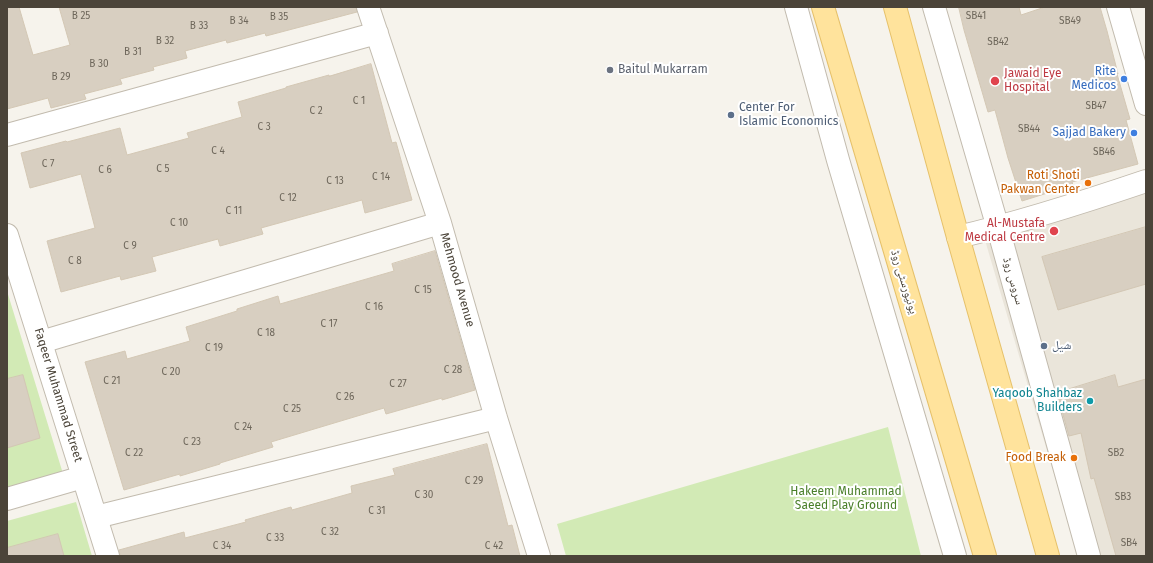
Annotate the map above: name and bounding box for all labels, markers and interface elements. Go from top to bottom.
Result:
house number: B 25 [72,10,90,22]
house number: SB41 [966,10,986,22]
house number: B 35 [270,11,288,23]
house number: B 34 [230,15,248,27]
house number: SB49 [1059,15,1081,27]
house number: B 33 [190,20,208,32]
house number: B 32 [156,35,174,47]
house number: SB42 [987,36,1009,48]
house number: B 31 [124,46,142,58]
house number: B 30 [89,58,109,70]
place label: Baitul Mukarram [618,63,708,77]
marker: Baitul Mukarram [605,65,615,75]
place label: Rite Medicos [1071,65,1116,93]
place label: Jawaid Eye Hospital [1004,67,1061,95]
house number: B 29 [52,71,70,83]
marker: Rite Medicos [1119,74,1129,84]
marker: Jawaid Eye Hospital [989,75,1001,87]
house number: C 1 [353,95,365,107]
house number: SB47 [1086,100,1106,112]
place label: Center For Islamic Economics [739,101,838,129]
house number: C 2 [309,105,323,117]
marker: Center For Islamic Economics [726,110,736,120]
house number: C 3 [257,121,271,133]
house number: SB44 [1018,123,1040,135]
place label: Sajjad Bakery [1053,126,1126,140]
marker: Sajjad Bakery [1129,128,1139,138]
house number: C 4 [211,145,225,157]
house number: SB46 [1093,146,1115,158]
house number: C 7 [42,158,54,170]
house number: C 5 [156,163,170,175]
house number: C 6 [98,164,112,176]
place label: Roti Shoti Pakwan Center [1000,169,1080,197]
house number: C 14 [372,171,390,183]
house number: C 13 [326,175,344,187]
marker: Roti Shoti Pakwan Center [1083,178,1093,188]
house number: C 12 [279,192,297,204]
house number: C 11 [226,205,242,217]
house number: C 10 [170,217,188,229]
place label: Al-Mustafa Medical Centre [965,217,1045,245]
marker: Al-Mustafa Medical Centre [1048,225,1060,237]
street label: Mehmood Avenue [437,231,477,329]
house number: C 9 [123,240,137,252]
street label: یونیورسٹی روڈ [887,248,921,316]
house number: C 8 [68,255,82,267]
street label: سروس روڈ [999,256,1027,306]
house number: C 15 [414,284,432,296]
house number: C 16 [365,301,383,313]
house number: C 17 [320,318,338,330]
street label: Faqeer Muhammad Street [31,326,85,464]
house number: C 18 [257,327,275,339]
place label: شیل [1052,339,1071,353]
marker: شیل [1039,341,1049,351]
house number: C 19 [205,342,223,354]
house number: C 28 [444,364,462,376]
house number: C 20 [162,366,180,378]
house number: C 21 [103,375,121,387]
house number: C 27 [389,378,407,390]
place label: Yaqoob Shahbaz Builders [992,387,1082,415]
house number: C 26 [336,391,354,403]
marker: Yaqoob Shahbaz Builders [1085,396,1095,406]
house number: C 25 [283,403,301,415]
house number: C 24 [234,421,252,433]
house number: C 23 [183,436,201,448]
house number: C 22 [125,447,143,459]
house number: SB2 [1108,447,1124,459]
place label: Food Break [1005,451,1066,465]
marker: Food Break [1069,453,1079,463]
house number: C 29 [465,475,483,487]
park label: Hakeem Muhammad Saeed Play Ground [790,485,902,513]
house number: C 30 [415,489,433,501]
house number: SB3 [1115,491,1131,503]
house number: C 31 [368,505,386,517]
house number: C 32 [321,526,339,538]
house number: C 33 [266,532,284,544]
house number: SB4 [1121,537,1137,549]
house number: C 34 [213,540,231,552]
house number: C 42 [485,540,503,552]

